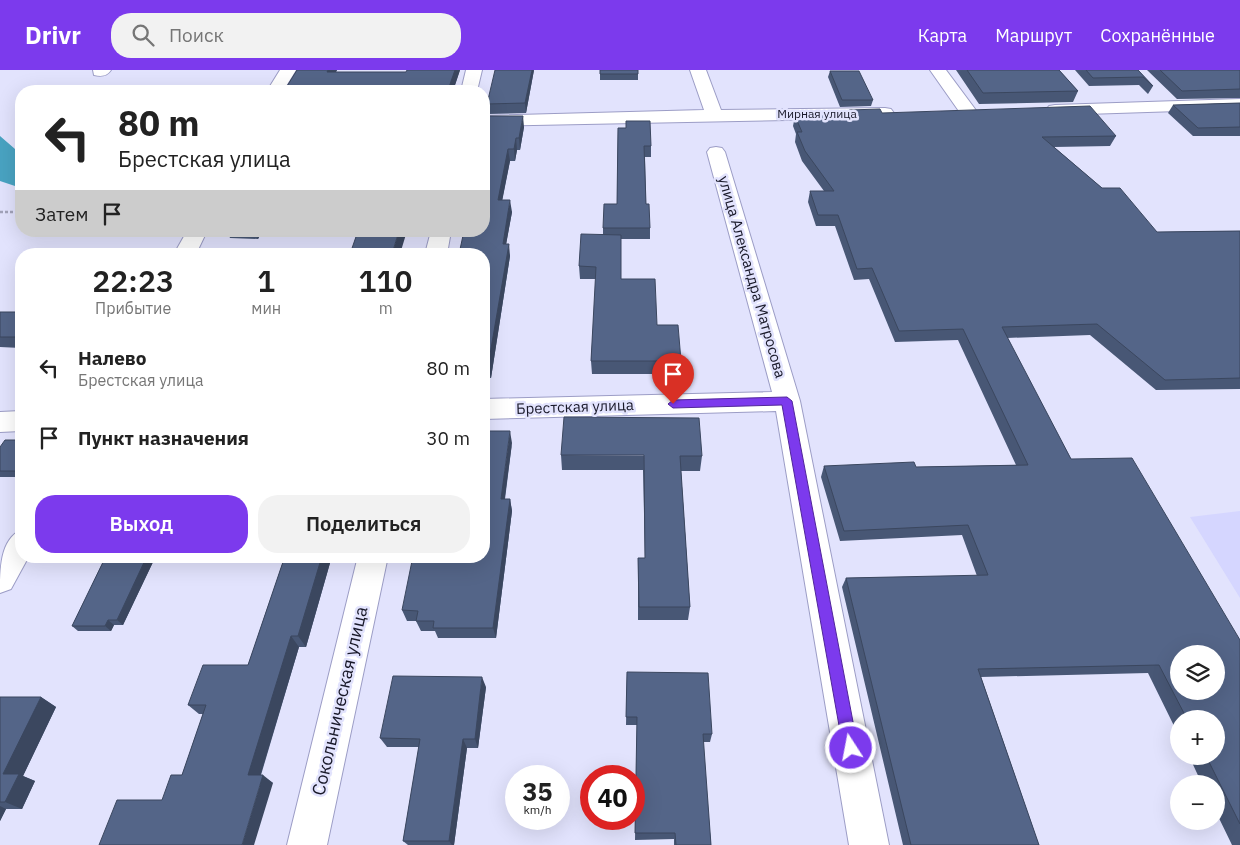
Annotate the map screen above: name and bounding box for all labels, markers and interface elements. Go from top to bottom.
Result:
search box [111,13,461,58]
text: Drivr [25,19,81,51]
icon: search [129,21,157,49]
text: Поиск [169,23,224,47]
text: Карта [918,24,967,47]
text: Маршрут [995,24,1072,47]
text: Сохранённые [1100,24,1215,47]
text: 80 m [118,100,200,146]
icon: left [35,105,100,170]
street label: Мирная улица [777,106,857,121]
text: Брестская улица [118,144,291,173]
street label: улица Александра Матросова [714,174,790,380]
icon: arrive [98,200,126,228]
text: Затем [35,202,88,226]
text: 22:23 [92,261,174,300]
text: 1 [257,261,275,300]
text: 110 [359,261,413,300]
text: Прибытие [95,298,171,318]
text: мин [251,298,281,318]
text: m [379,298,393,318]
text: Налево [78,346,147,370]
pin [652,353,694,404]
icon: left [35,354,63,382]
text: 80 m [426,356,470,380]
icon: arrive [659,360,687,388]
text: Брестская улица [78,370,204,390]
street label: Брестская улица [516,395,634,418]
icon: arrive [35,424,63,452]
text: Пункт назначения [78,426,249,450]
text: 30 m [426,426,470,450]
button: Выход [35,495,248,553]
button: Поделиться [258,495,470,553]
street label: Сокольническая улица [307,604,373,798]
map controls [1170,645,1225,830]
button: layers [1170,645,1225,700]
button: + [1170,710,1225,765]
position arrow [824,721,876,773]
speed limit sign: 40 [580,765,645,830]
text: 35 [522,775,553,808]
button: − [1170,775,1225,830]
text: km/h [523,802,552,817]

